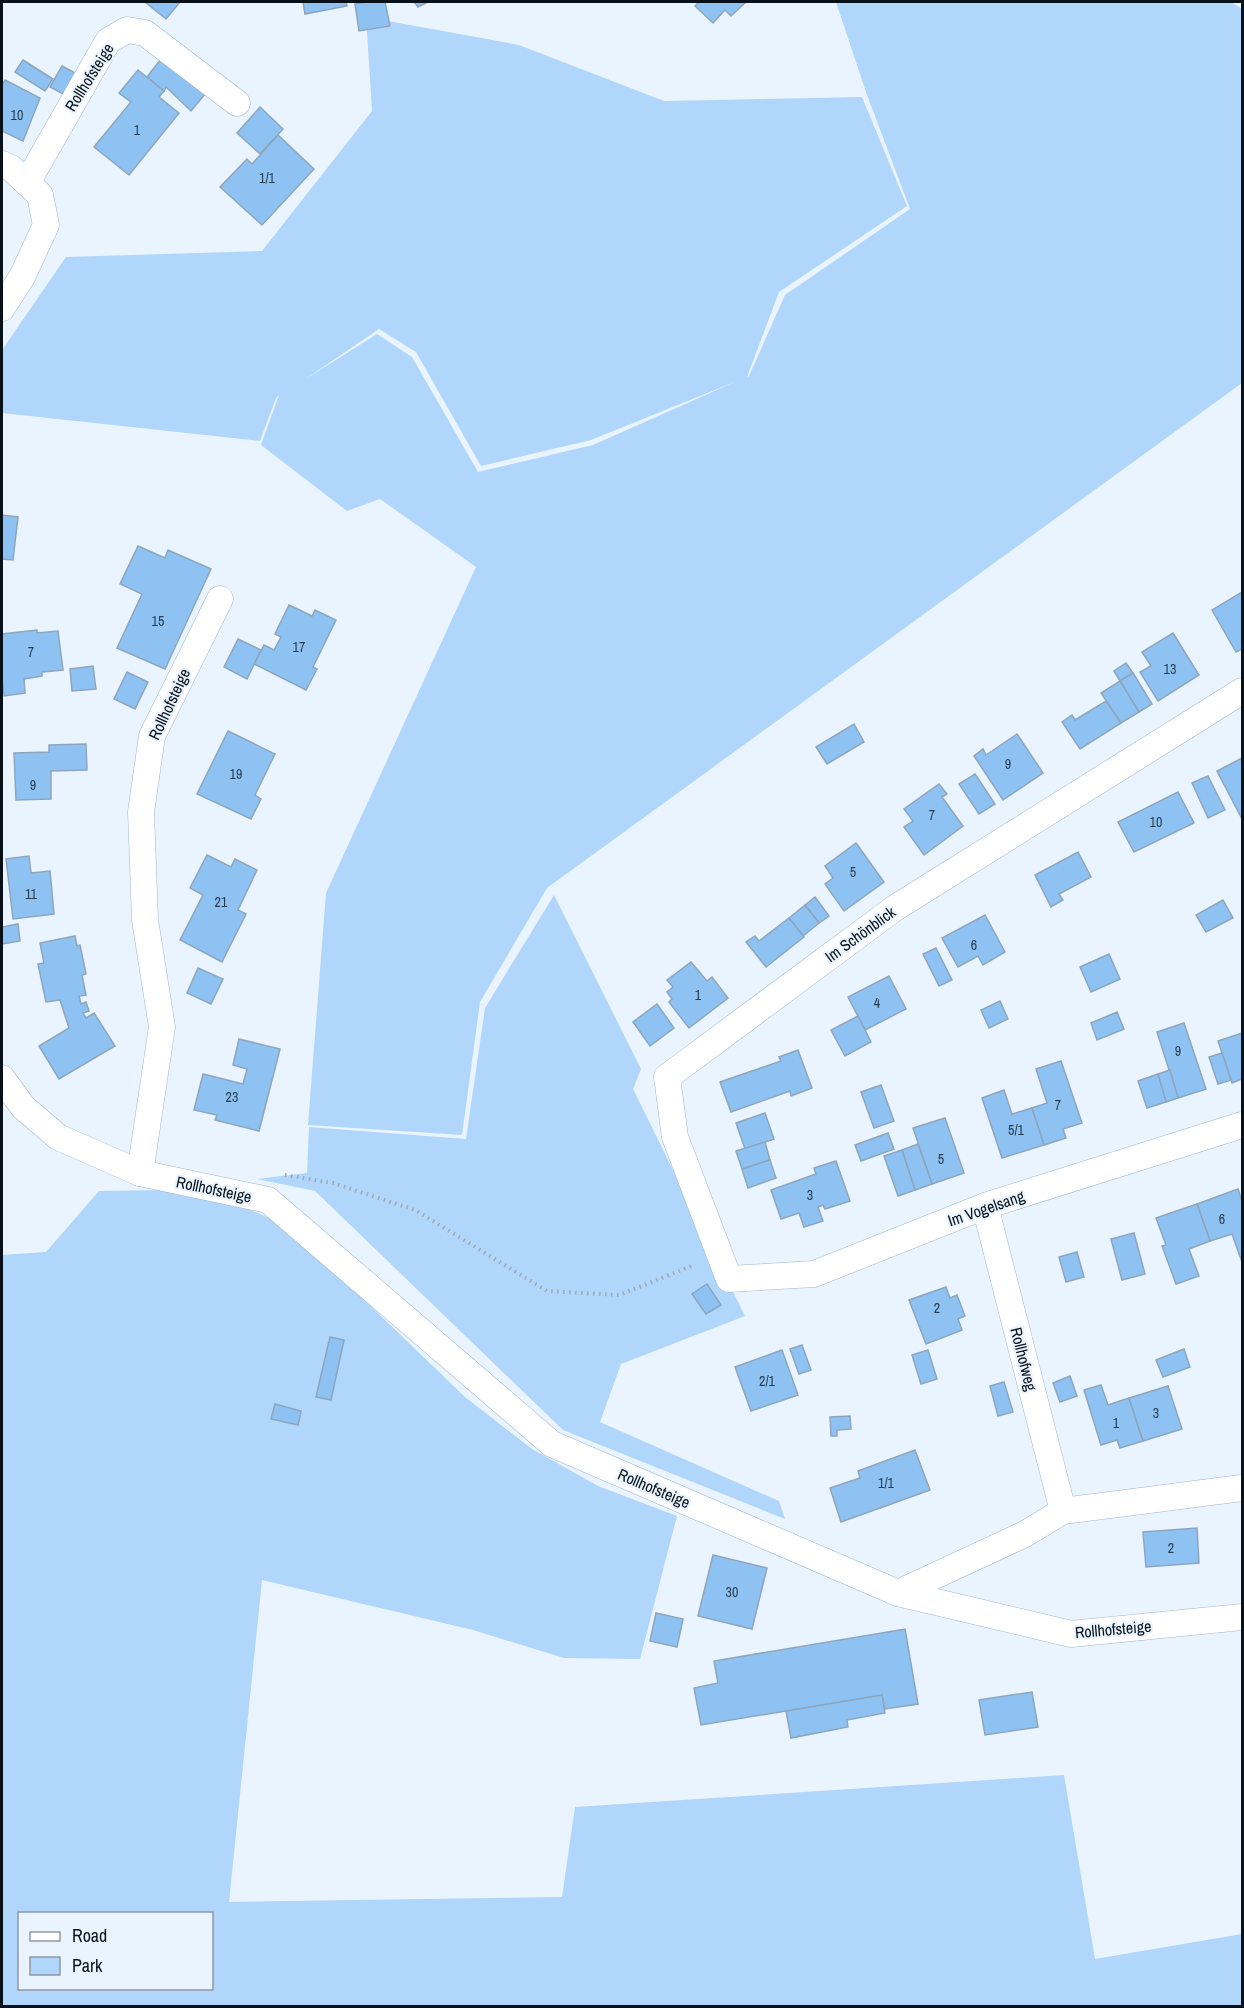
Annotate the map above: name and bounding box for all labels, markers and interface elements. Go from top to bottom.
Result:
street label: Rollhofsteige [59,39,119,115]
house number: 10 [11,106,23,124]
house number: 1 [134,121,141,139]
house number: 1/1 [259,169,276,187]
house number: 15 [152,612,164,630]
house number: 17 [293,638,305,656]
house number: 7 [28,643,34,661]
house number: 13 [1164,660,1176,678]
street label: Rollhofsteige [143,665,195,743]
house number: 9 [1005,755,1011,773]
house number: 19 [230,765,242,783]
house number: 9 [30,776,36,794]
house number: 7 [929,806,935,824]
house number: 10 [1150,813,1162,831]
house number: 5 [850,863,856,881]
house number: 11 [25,885,38,903]
house number: 21 [215,893,228,911]
street label: Im Schönblick [820,901,900,967]
house number: 6 [971,936,977,954]
house number: 1 [695,986,702,1004]
house number: 4 [874,994,881,1012]
house number: 9 [1175,1042,1181,1060]
house number: 23 [226,1088,238,1106]
house number: 7 [1055,1096,1061,1114]
house number: 5/1 [1008,1121,1025,1139]
house number: 5 [938,1150,944,1168]
street label: Rollhofsteige [174,1170,254,1208]
street label: Im Vogelsang [945,1184,1028,1231]
house number: 3 [807,1186,813,1204]
house number: 6 [1219,1210,1225,1228]
house number: 2 [934,1299,940,1317]
street label: Rollhofweg [1005,1325,1043,1394]
house number: 2/1 [759,1372,776,1390]
house number: 3 [1153,1404,1159,1422]
house number: 1 [1113,1414,1120,1432]
street label: Rollhofsteige [614,1463,694,1513]
house number: 1/1 [878,1474,895,1492]
house number: 2 [1168,1539,1174,1557]
house number: 30 [726,1583,738,1601]
street label: Rollhofsteige [1074,1615,1152,1643]
legend [18,1912,213,1990]
text: Road [72,1923,107,1948]
text: Park [72,1953,103,1978]

